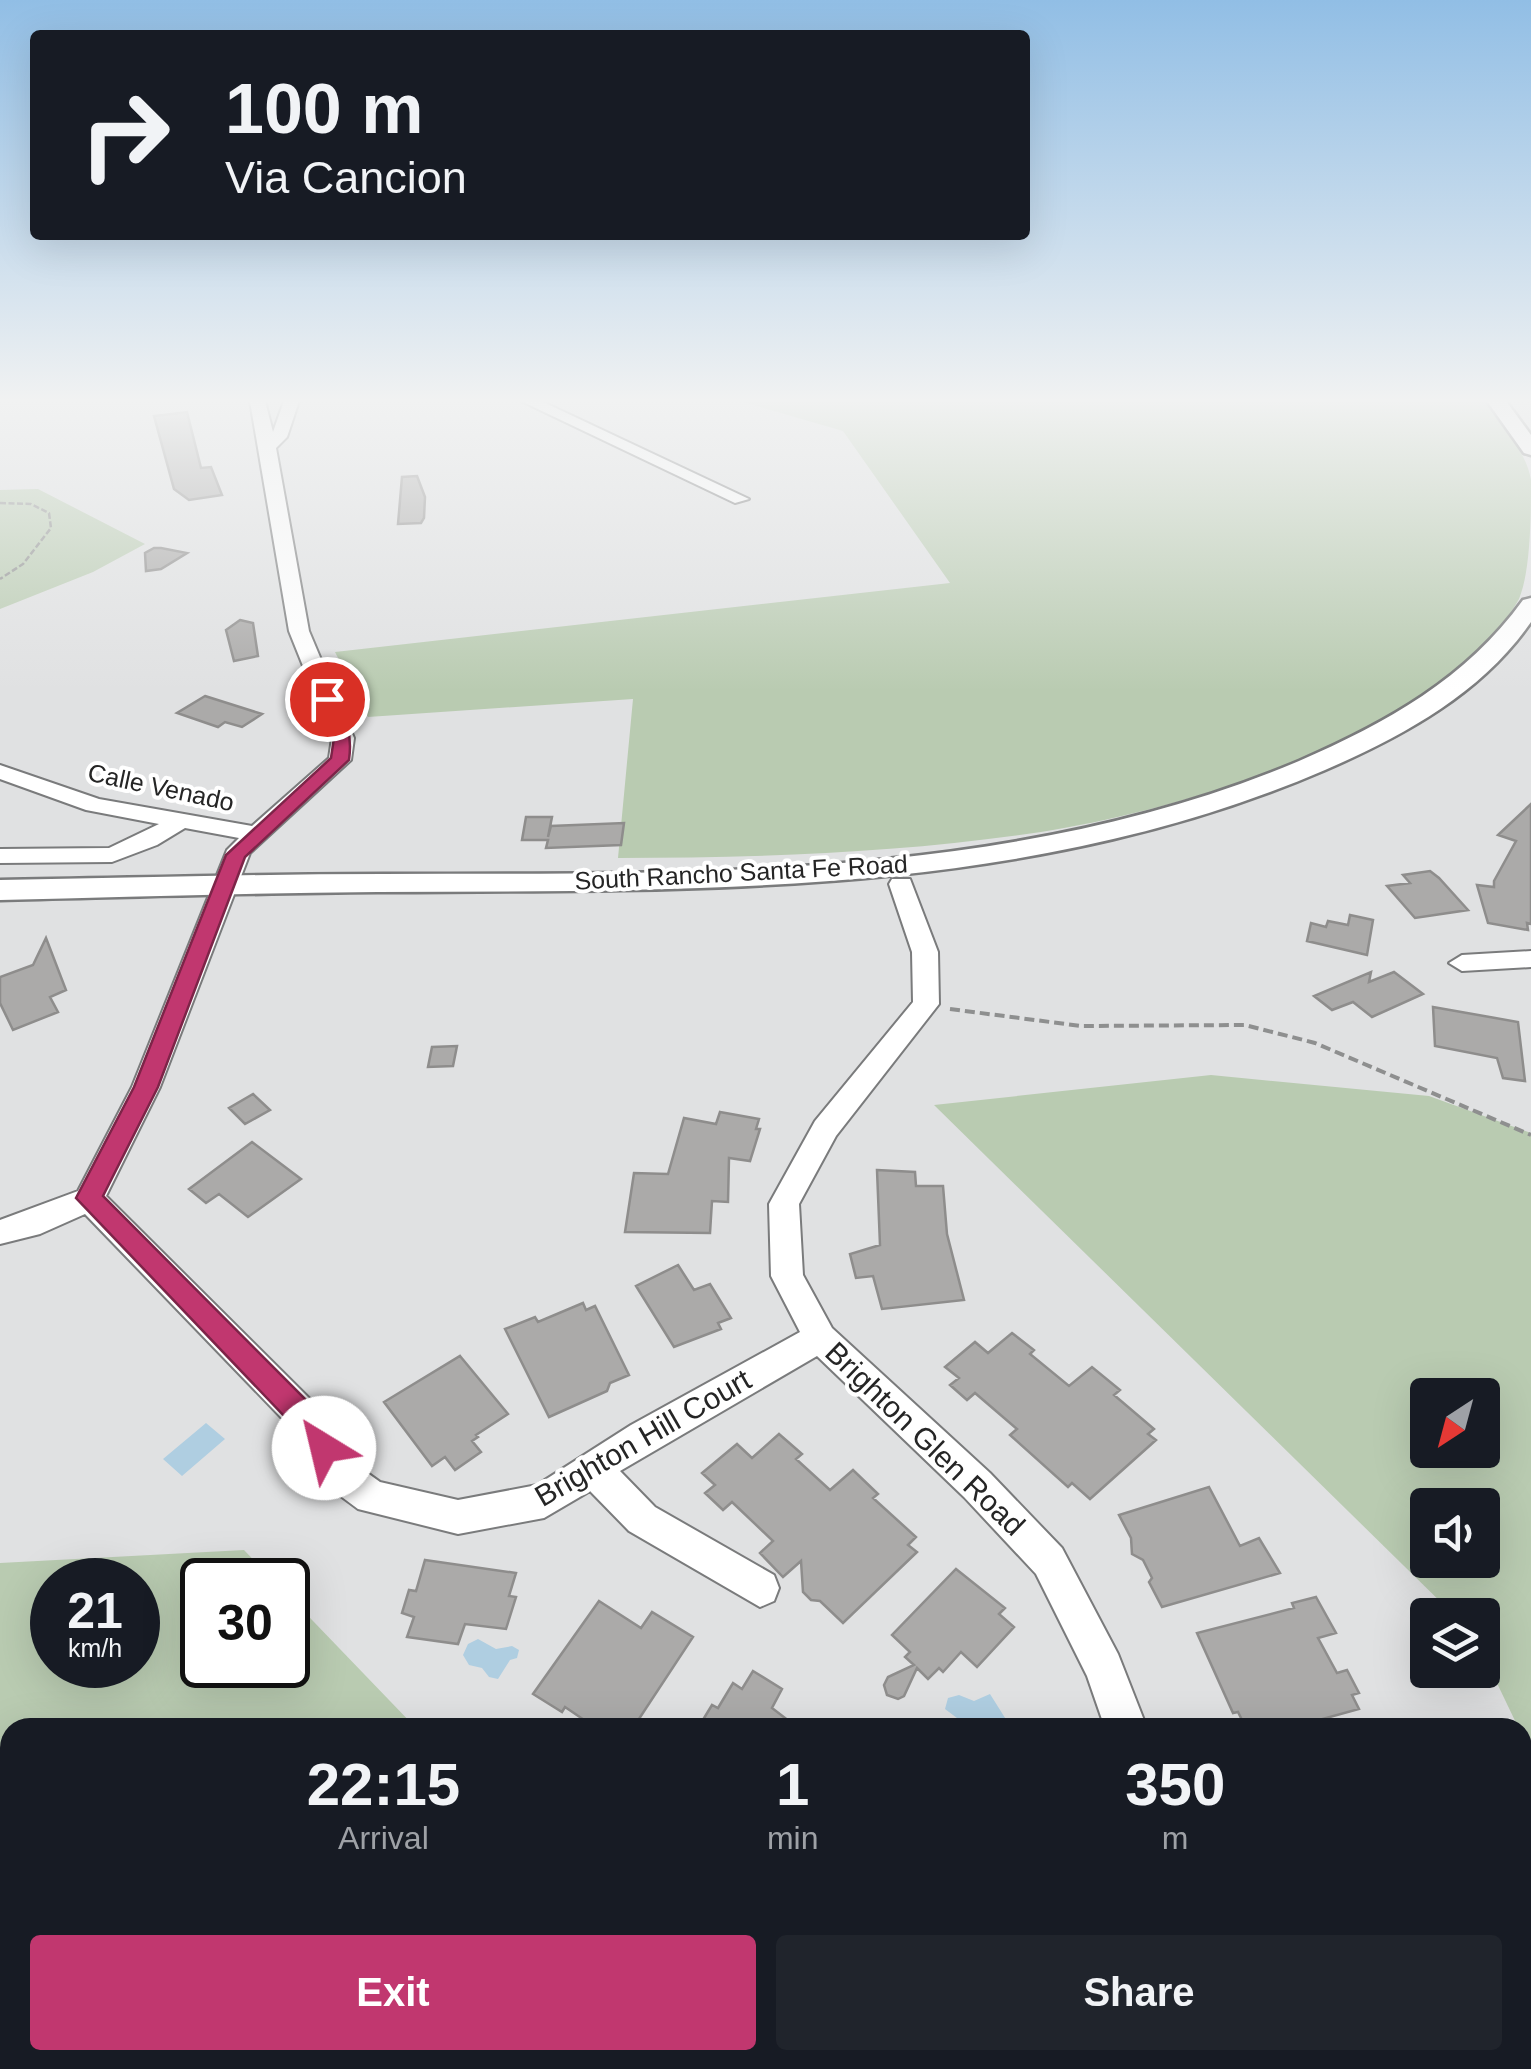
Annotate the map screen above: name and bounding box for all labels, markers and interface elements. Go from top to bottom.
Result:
icon: right [60,70,190,200]
text: 100 m [225,70,423,148]
text: Via Cancion [225,152,467,203]
pin [285,657,370,742]
icon: arrive [300,672,355,727]
street label: Calle Venado [85,758,237,816]
street label: South Rancho Santa Fe Road [574,849,908,895]
street label: Brighton Glen Road [819,1335,1032,1542]
street label: Brighton Hill Court [529,1362,757,1513]
north arrow [1410,1378,1500,1468]
map controls [1410,1378,1500,1688]
position arrow [272,1396,376,1500]
button: sound [1410,1488,1500,1578]
speed limit sign: 30 [180,1558,310,1688]
text: 21 [67,1583,123,1639]
button: layers [1410,1598,1500,1688]
text: km/h [68,1634,122,1662]
text: 22:15 [307,1751,460,1818]
text: 1 [776,1751,809,1818]
text: 350 [1125,1751,1225,1818]
text: Arrival [338,1820,429,1856]
text: min [767,1820,818,1856]
text: m [1162,1820,1189,1856]
button: Exit [30,1935,756,2050]
button: Share [776,1935,1502,2050]

